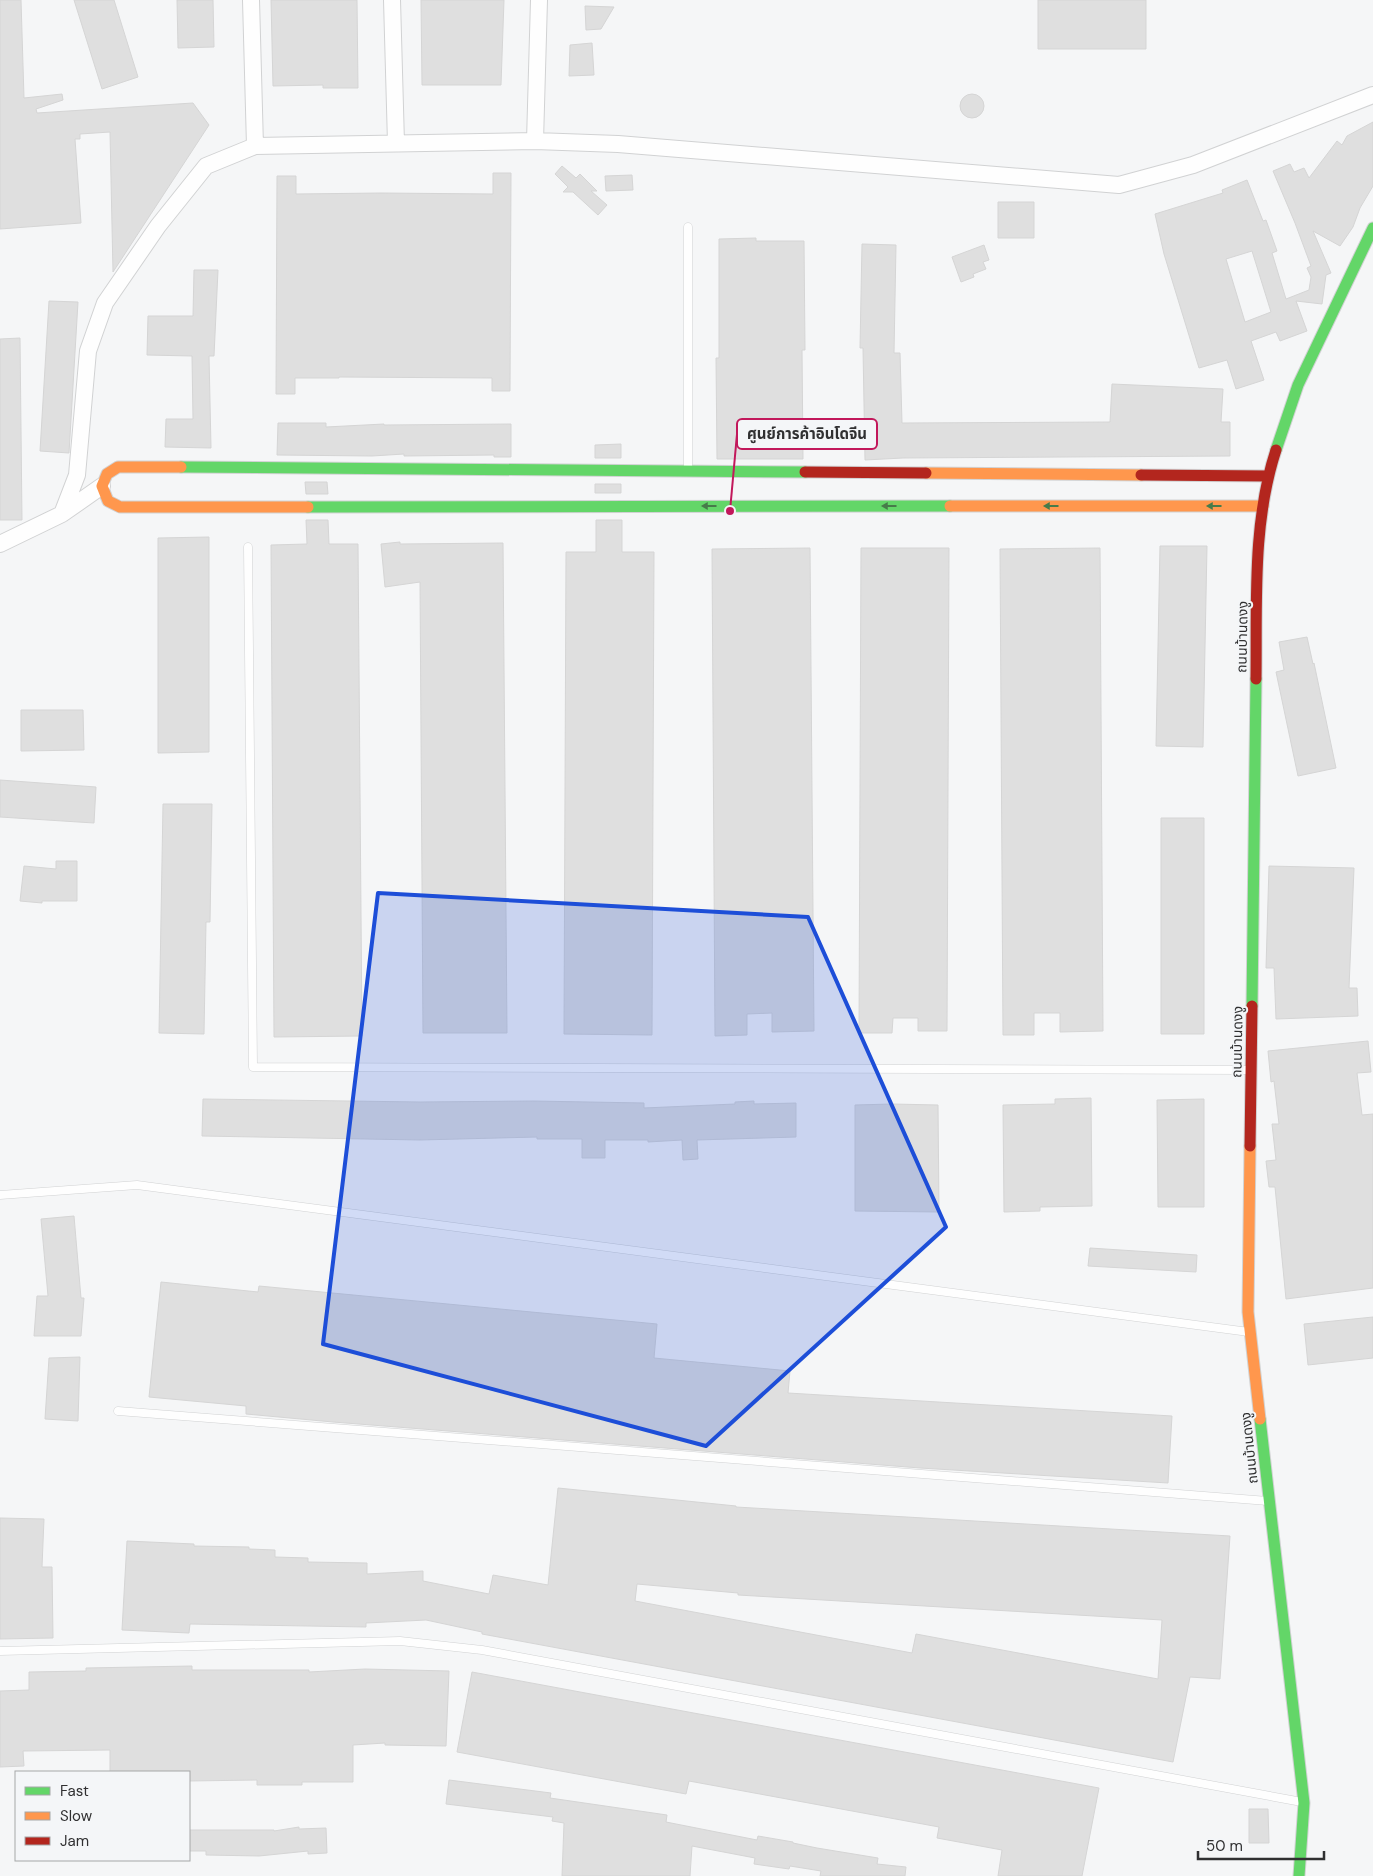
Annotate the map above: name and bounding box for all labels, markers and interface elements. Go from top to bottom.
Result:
callout: ศูนย์การค้าอินโดจีน [737,419,877,449]
text: ศูนย์การค้าอินโดจีน [747,424,867,444]
one-way arrow [701,502,717,510]
one-way arrow [881,502,897,510]
one-way arrow [1043,502,1059,510]
one-way arrow [1206,502,1222,510]
street label: ถนนบ้านดงงู [1232,601,1252,673]
street label: ถนนบ้านดงงู [1227,1006,1247,1078]
street label: ถนนบ้านดงงู [1236,1411,1262,1485]
legend [15,1771,190,1861]
text: Fast [60,1781,89,1801]
text: Slow [60,1806,93,1826]
scale bar [1198,1828,1324,1860]
text: Jam [60,1831,89,1851]
text: 50 m [1206,1836,1243,1856]

